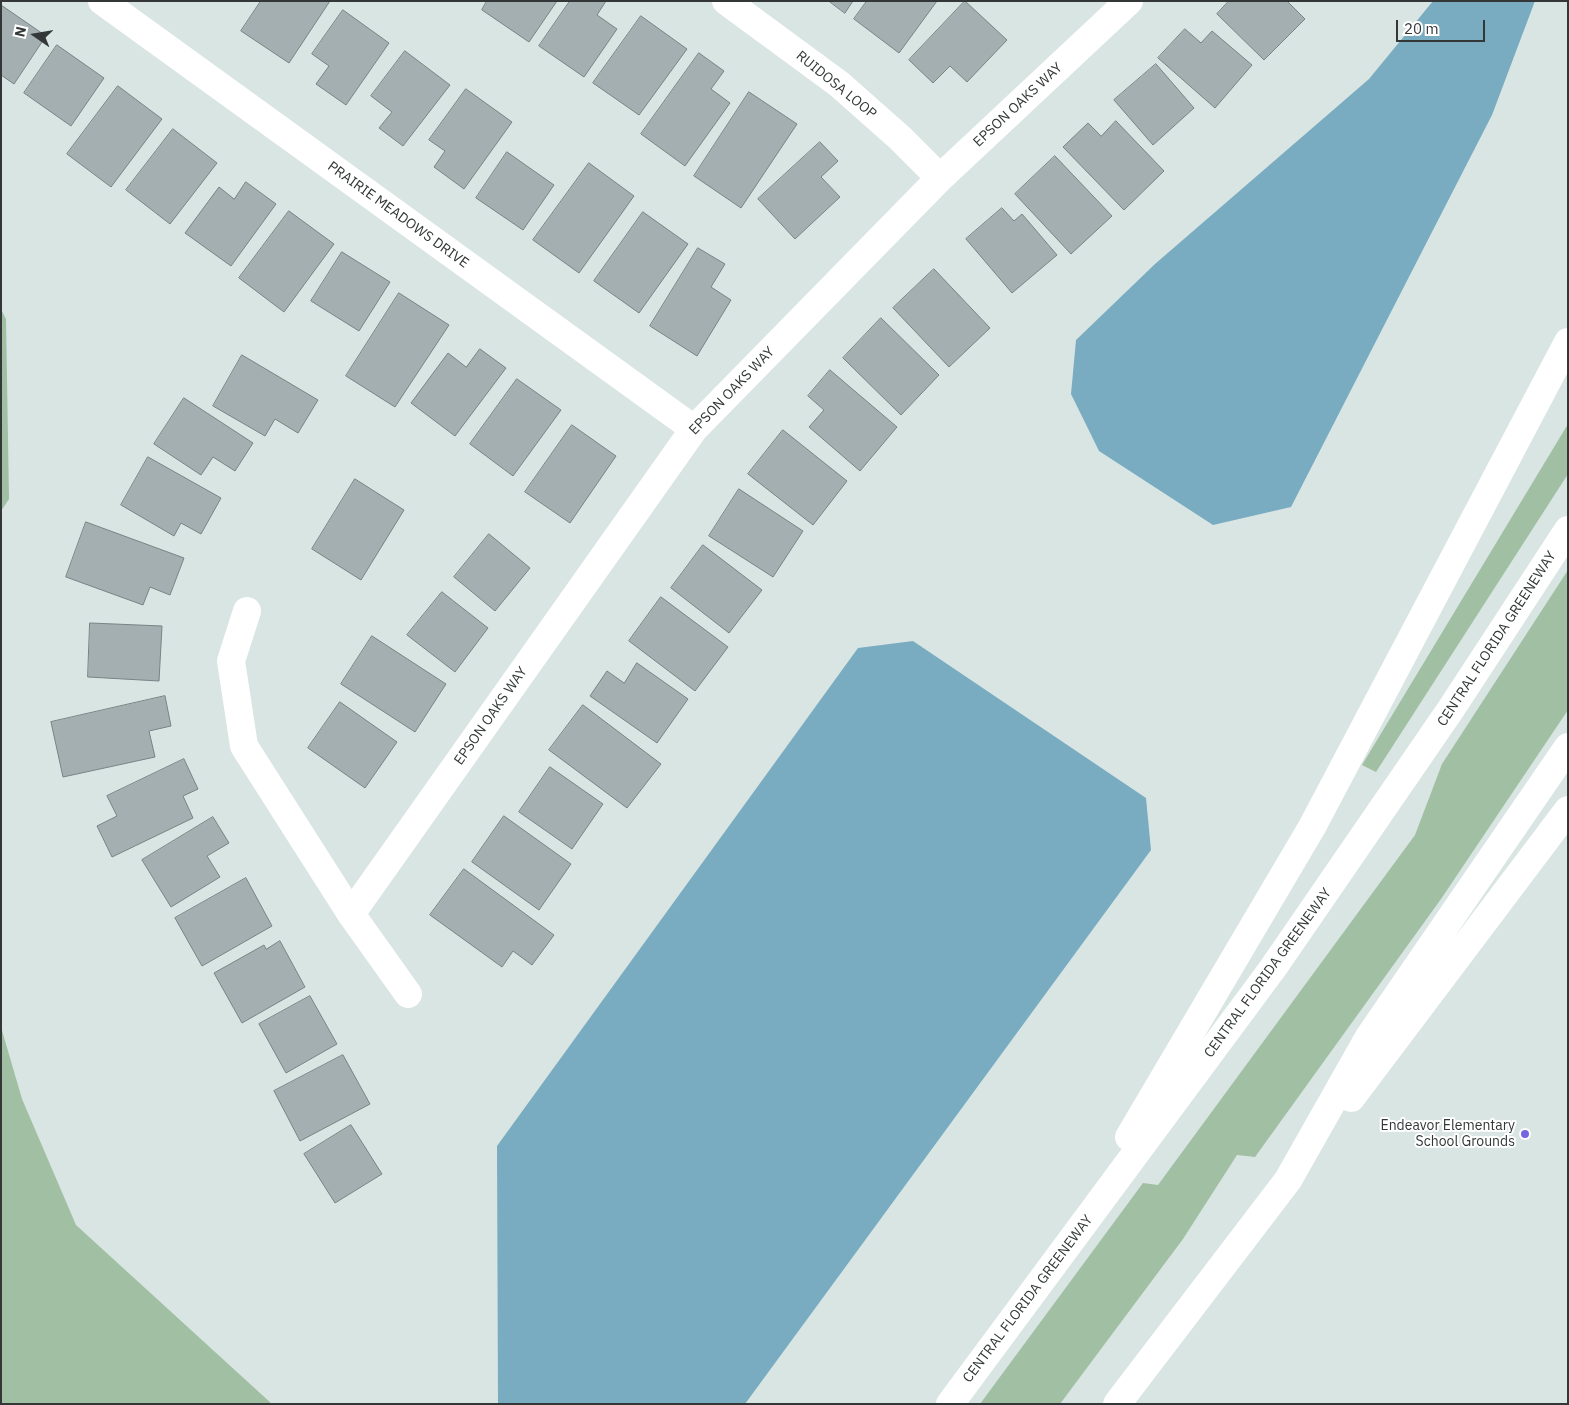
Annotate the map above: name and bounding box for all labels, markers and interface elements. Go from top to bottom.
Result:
north arrow [10,10,60,60]
scale bar [1399,10,1488,42]
text: 20 m [1404,19,1439,38]
text: N [10,25,30,39]
street label: RUIDOSA LOOP [792,47,880,123]
street label: EPSON OAKS WAY [970,59,1066,151]
street label: PRAIRIE MEADOWS DRIVE [324,158,472,272]
street label: EPSON OAKS WAY [686,344,778,438]
street label: CENTRAL FLORIDA GREENEWAY [1434,548,1560,730]
street label: EPSON OAKS WAY [451,664,531,768]
street label: CENTRAL FLORIDA GREENEWAY [1201,885,1335,1061]
place label: Endeavor Elementary School Grounds [1380,1118,1515,1150]
marker: Endeavor Elementary School Grounds [1519,1128,1531,1140]
street label: CENTRAL FLORIDA GREENEWAY [959,1212,1097,1386]

